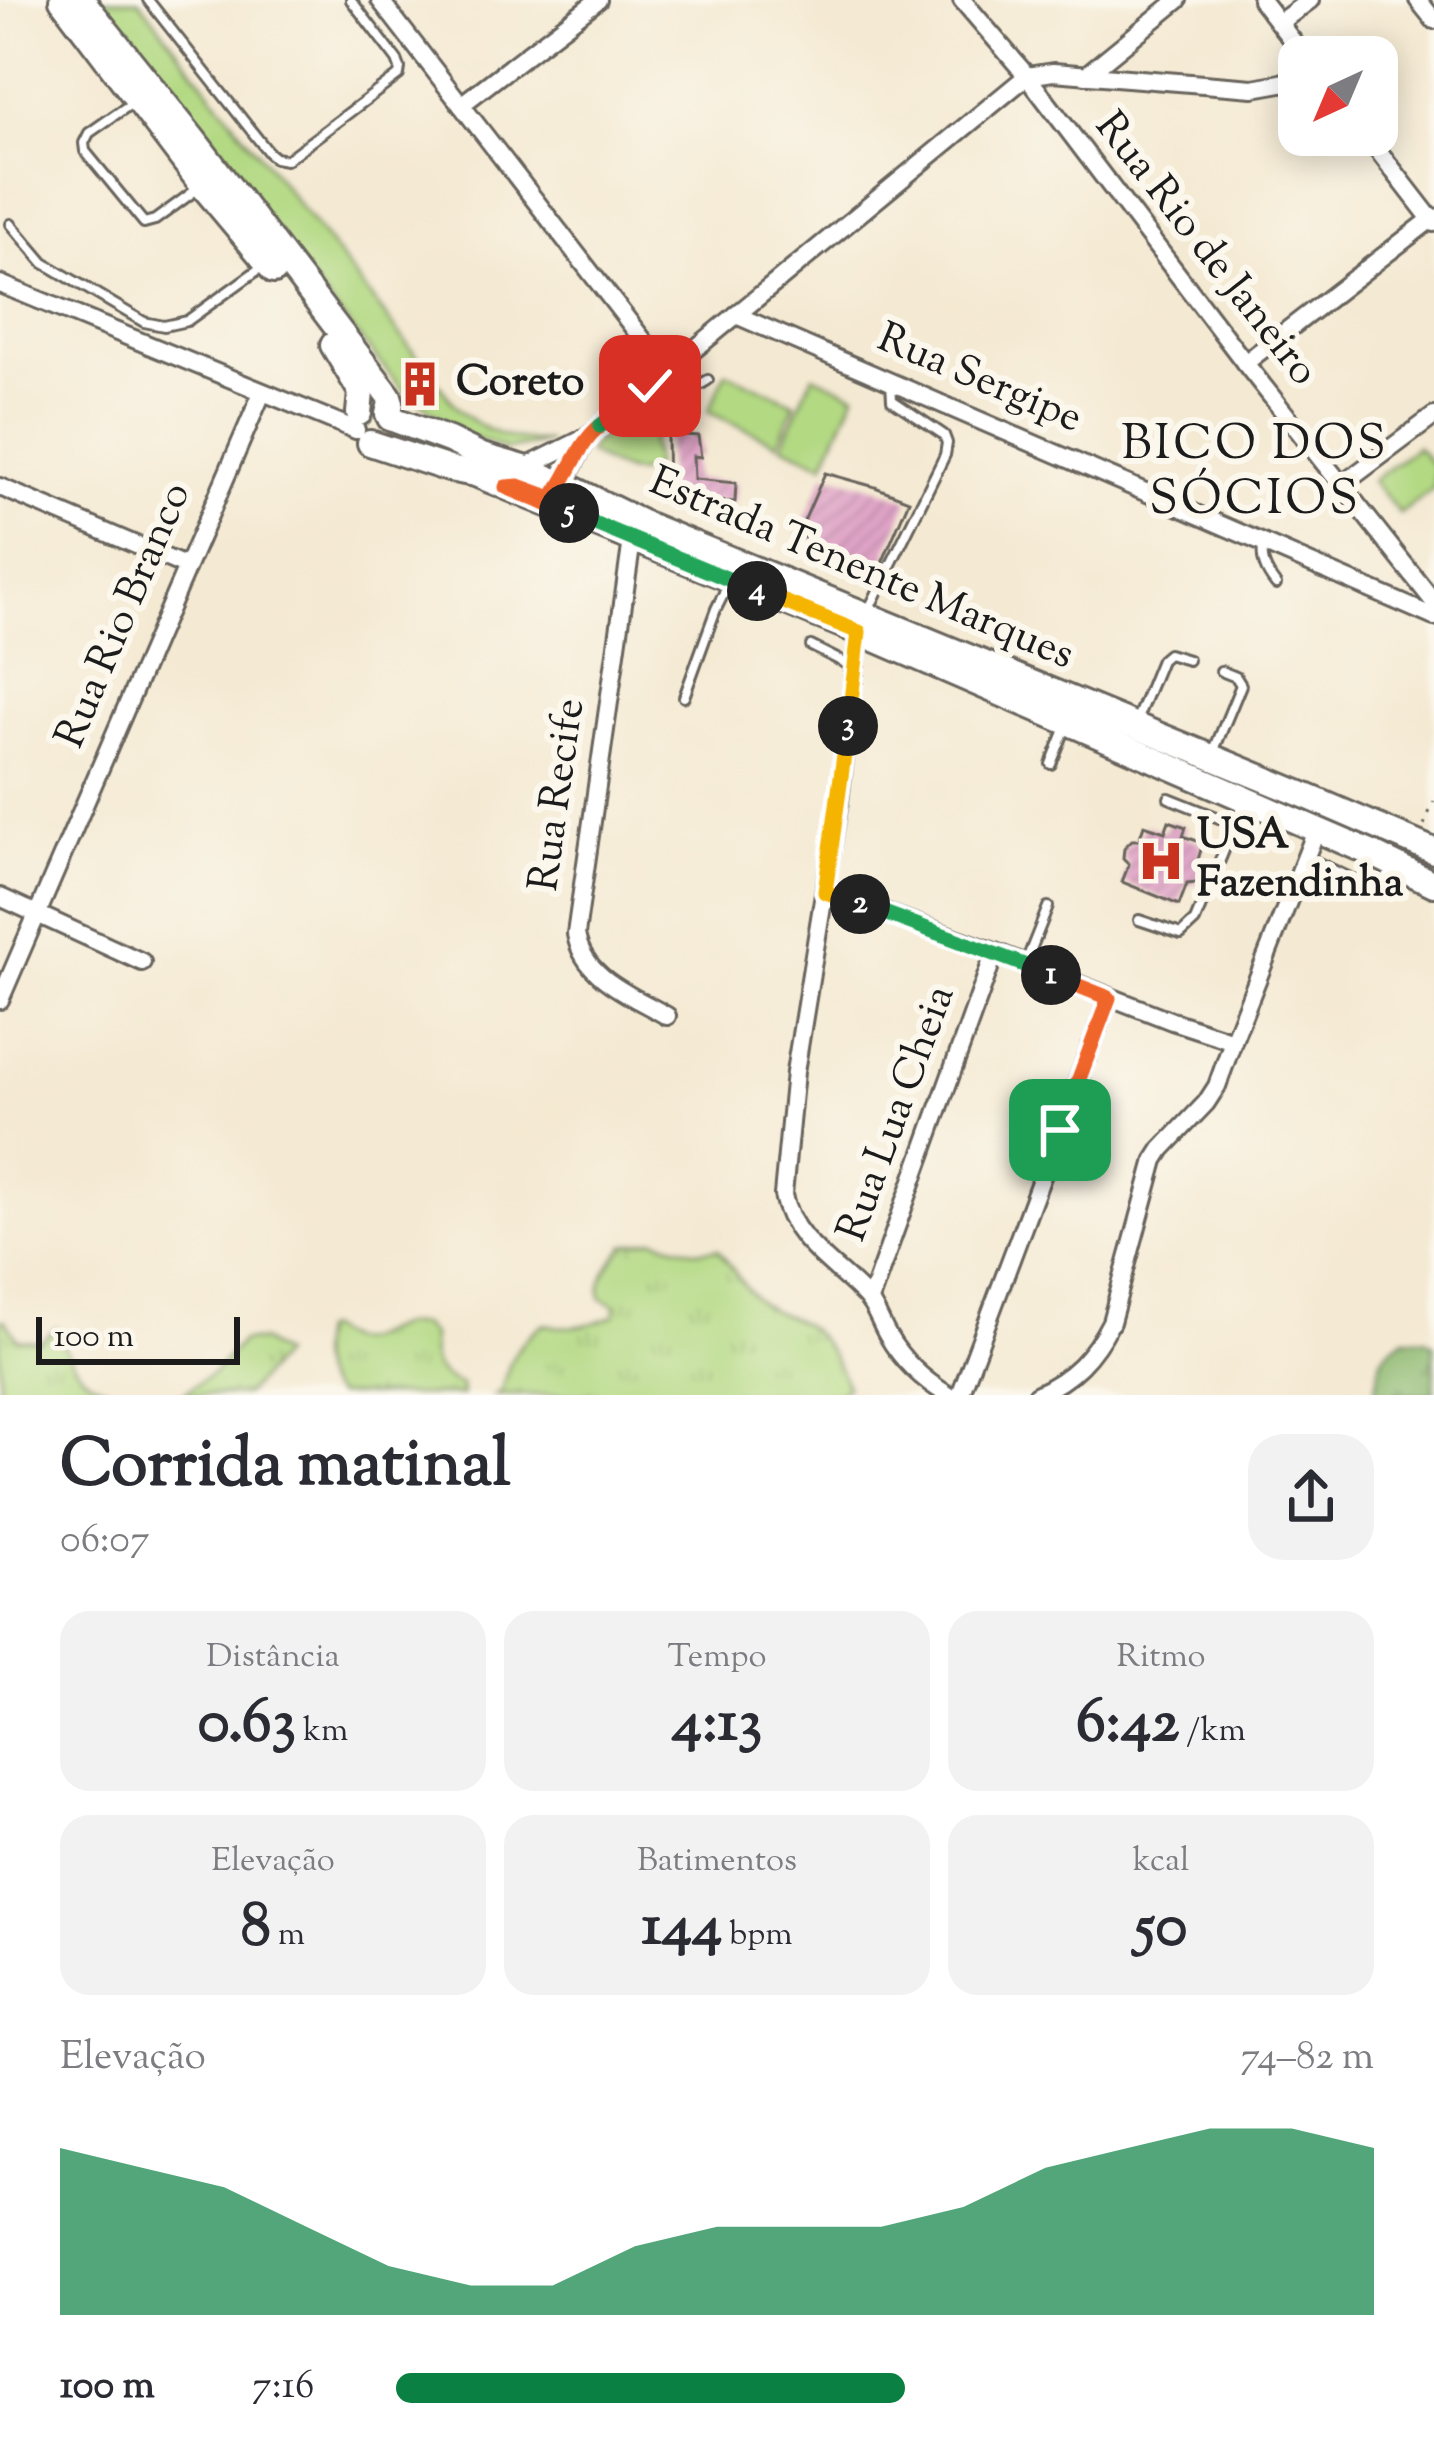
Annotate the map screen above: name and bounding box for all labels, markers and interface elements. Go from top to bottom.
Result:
north arrow [1278,36,1398,156]
map controls [1278,36,1398,156]
street label: Rua Rio de Janeiro [1079,100,1331,400]
street label: Rua Sergipe [867,310,1091,450]
pin [599,335,701,437]
icon: check [617,353,683,419]
place label: Coreto [456,354,584,414]
building icon: Coreto [395,359,445,409]
district label: BICO DOS SÓCIOS [1121,412,1389,536]
street label: Estrada Tenente Marques [639,453,1083,687]
street label: Rua Rio Branco [42,474,208,758]
pin: 5 [539,483,599,543]
text: 5 [563,489,575,537]
pin: 4 [727,561,787,621]
text: 4 [749,567,765,615]
street label: Rua Recife [516,695,602,895]
pin: 3 [818,696,878,756]
text: 3 [841,702,855,750]
place label: USA Fazendinha [1197,807,1404,915]
hospital icon: USA Fazendinha [1136,836,1186,886]
pin: 2 [830,874,890,934]
text: 2 [852,880,868,928]
pin: 1 [1021,945,1081,1005]
text: 1 [1045,951,1057,999]
street label: Rua Lua Cheia [824,978,972,1250]
pin [1009,1079,1111,1181]
icon: arrive [1027,1097,1093,1163]
scale bar [36,1311,240,1364]
text: 100 m [54,1314,134,1362]
text: Corrida matinal [60,1421,511,1516]
button: share [1248,1434,1374,1560]
text: 06:07 [60,1514,150,1570]
text: Distância [206,1634,340,1682]
text: Tempo [668,1634,767,1682]
text: Ritmo [1116,1634,1206,1682]
text: 0.63 [198,1682,296,1769]
text: 4:13 [672,1682,762,1769]
text: 6:42 [1076,1682,1179,1769]
text: km [296,1708,348,1756]
text: /km [1179,1708,1246,1756]
text: Elevação [211,1838,335,1886]
text: Batimentos [637,1838,797,1886]
text: kcal [1133,1838,1189,1886]
text: 8 [241,1886,271,1973]
text: 144 [641,1886,722,1973]
text: 50 [1135,1886,1187,1973]
text: m [271,1912,305,1960]
text: bpm [722,1912,793,1960]
text: Elevação [60,2031,206,2087]
text: 74–82 m [1240,2031,1374,2087]
text: 100 m [60,2360,155,2416]
text: 7:16 [252,2360,314,2416]

